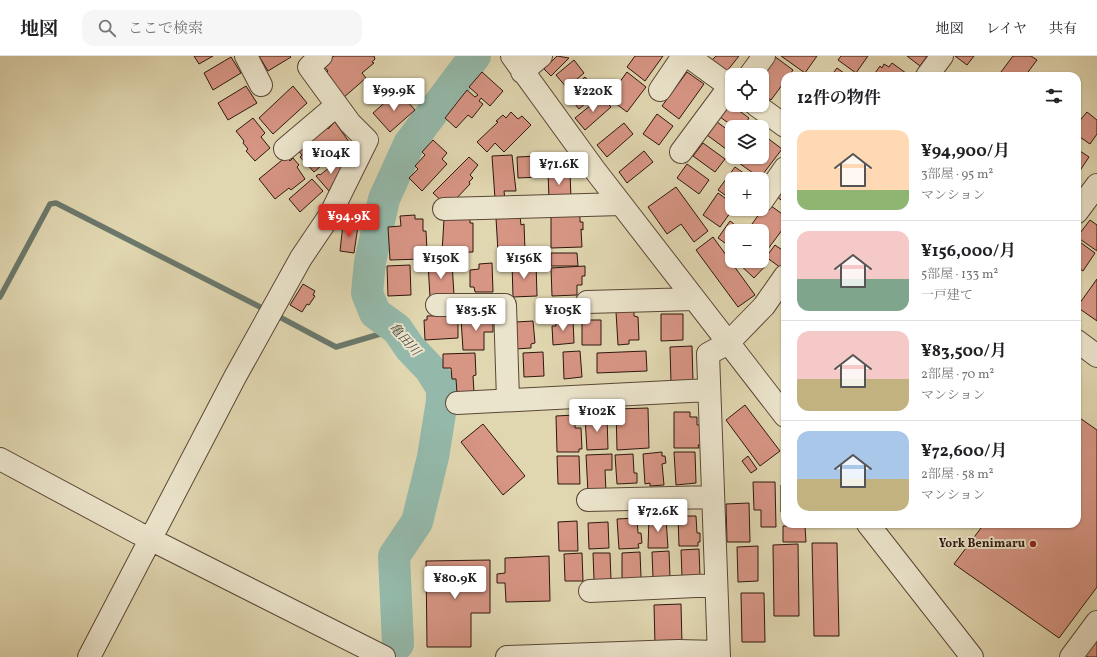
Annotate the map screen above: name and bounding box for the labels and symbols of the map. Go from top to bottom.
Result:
pin: ¥99.9K [361,78,427,112]
pin: ¥220K [565,79,621,113]
pin: ¥104K [303,141,359,175]
pin: ¥71.6K [526,152,592,186]
pin: ¥94.9K [316,204,382,238]
pin: ¥150K [413,246,469,280]
pin: ¥156K [496,246,552,280]
pin: ¥83.5K [443,298,509,332]
pin: ¥105K [535,298,591,332]
water label: 亀田川 [384,319,425,362]
pin: ¥102K [569,399,625,433]
pin: ¥72.6K [625,499,691,533]
place label: York Benimaru [939,536,1026,552]
marker: York Benimaru [1028,539,1038,549]
pin: ¥80.9K [422,566,488,600]

